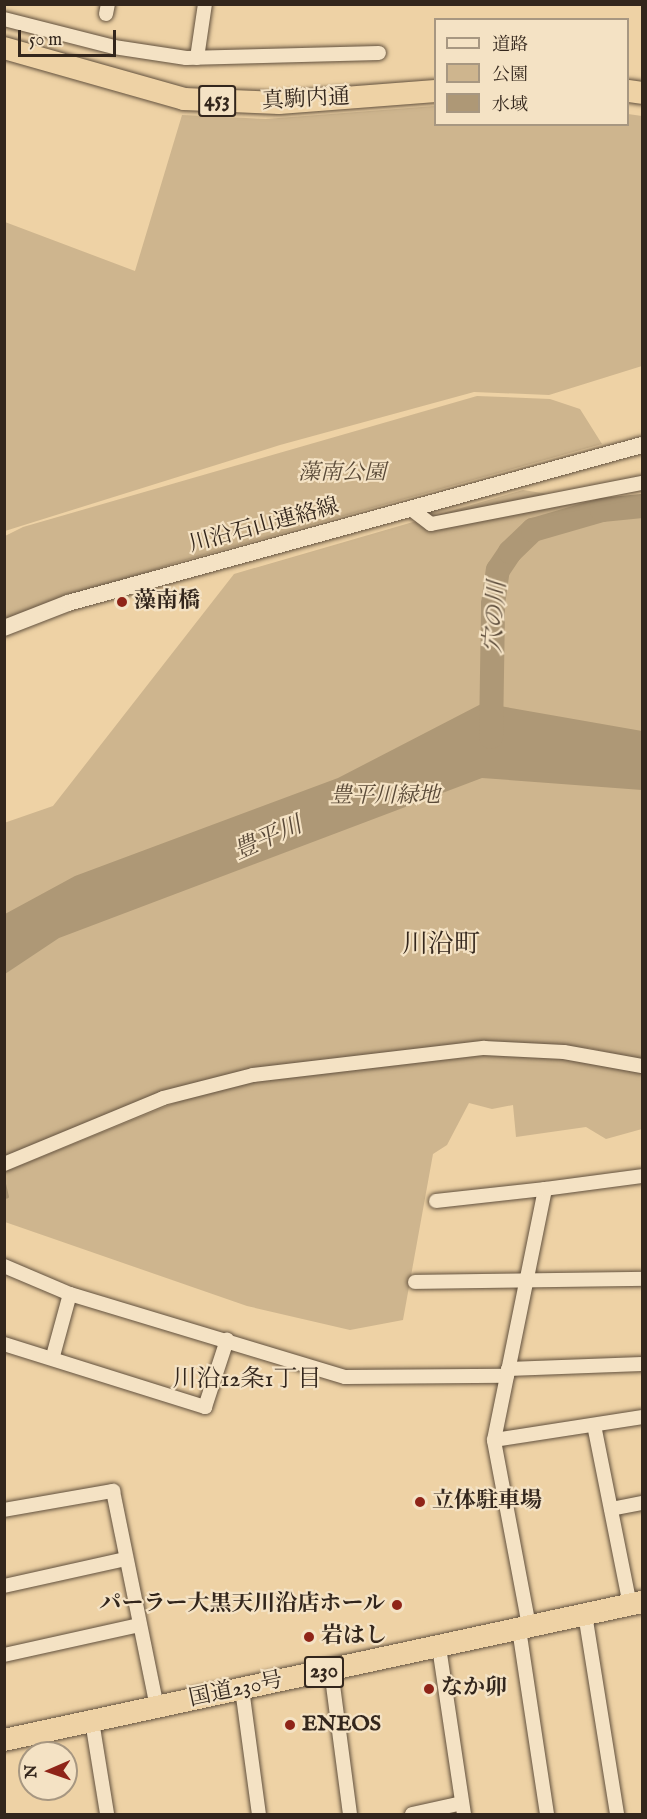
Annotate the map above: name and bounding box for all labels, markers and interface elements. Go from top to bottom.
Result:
scale bar [21,18,118,56]
legend [434,18,629,126]
text: 50 m [29,29,62,52]
text: 道路 [492,34,528,57]
text: 公園 [492,64,528,87]
road number: 453 [198,83,236,119]
street label: 真駒内通 [261,85,351,115]
text: 水域 [492,94,528,117]
park label: 藻南公園 [298,461,386,487]
street label: 川沿石山連絡線 [186,493,342,559]
water label: 穴の川 [479,580,513,654]
place label: 藻南橋 [134,589,200,615]
marker: 藻南橋 [115,595,129,609]
park label: 豊平川緑地 [330,784,440,810]
water label: 豊平川 [229,811,307,867]
district label: 川沿町 [402,929,480,961]
district label: 川沿12条1丁目 [172,1366,322,1394]
place label: 立体駐車場 [432,1489,542,1515]
marker: 立体駐車場 [413,1495,427,1509]
place label: パーラー大黒天川沿店ホール [99,1592,385,1618]
marker: パーラー大黒天川沿店ホール [390,1598,404,1612]
place label: 岩はし [321,1624,387,1650]
marker: 岩はし [302,1630,316,1644]
road number: 230 [303,1654,345,1690]
street label: 国道230号 [187,1667,285,1713]
place label: なか卯 [441,1676,507,1702]
marker: なか卯 [422,1682,436,1696]
place label: ENEOS [302,1712,381,1738]
marker: ENEOS [283,1718,297,1732]
north arrow [18,1741,78,1801]
text: N [22,1764,42,1779]

